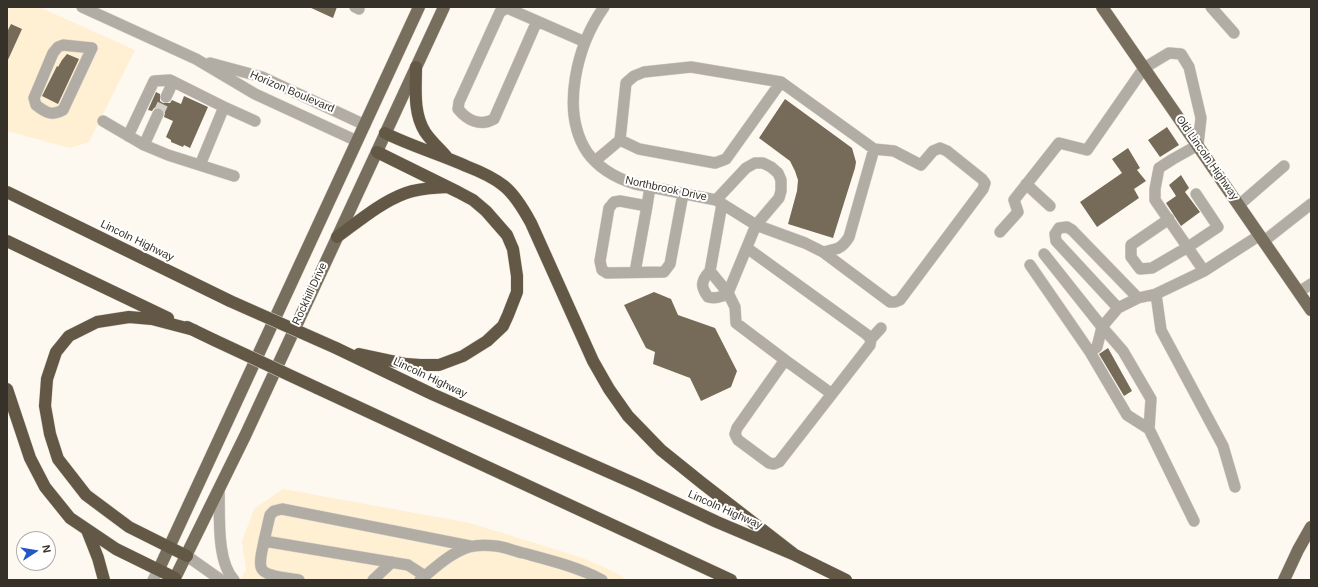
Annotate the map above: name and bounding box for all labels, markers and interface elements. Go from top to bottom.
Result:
street label: Horizon Boulevard [248,68,336,116]
street label: Old Lincoln Highway [1173,113,1241,203]
street label: Northbrook Drive [624,174,708,204]
street label: Lincoln Highway [98,218,176,264]
street label: Rockhill Drive [290,261,330,327]
street label: Lincoln Highway [391,355,469,401]
street label: Lincoln Highway [686,488,764,532]
north arrow [16,531,56,571]
text: N [40,544,53,554]

